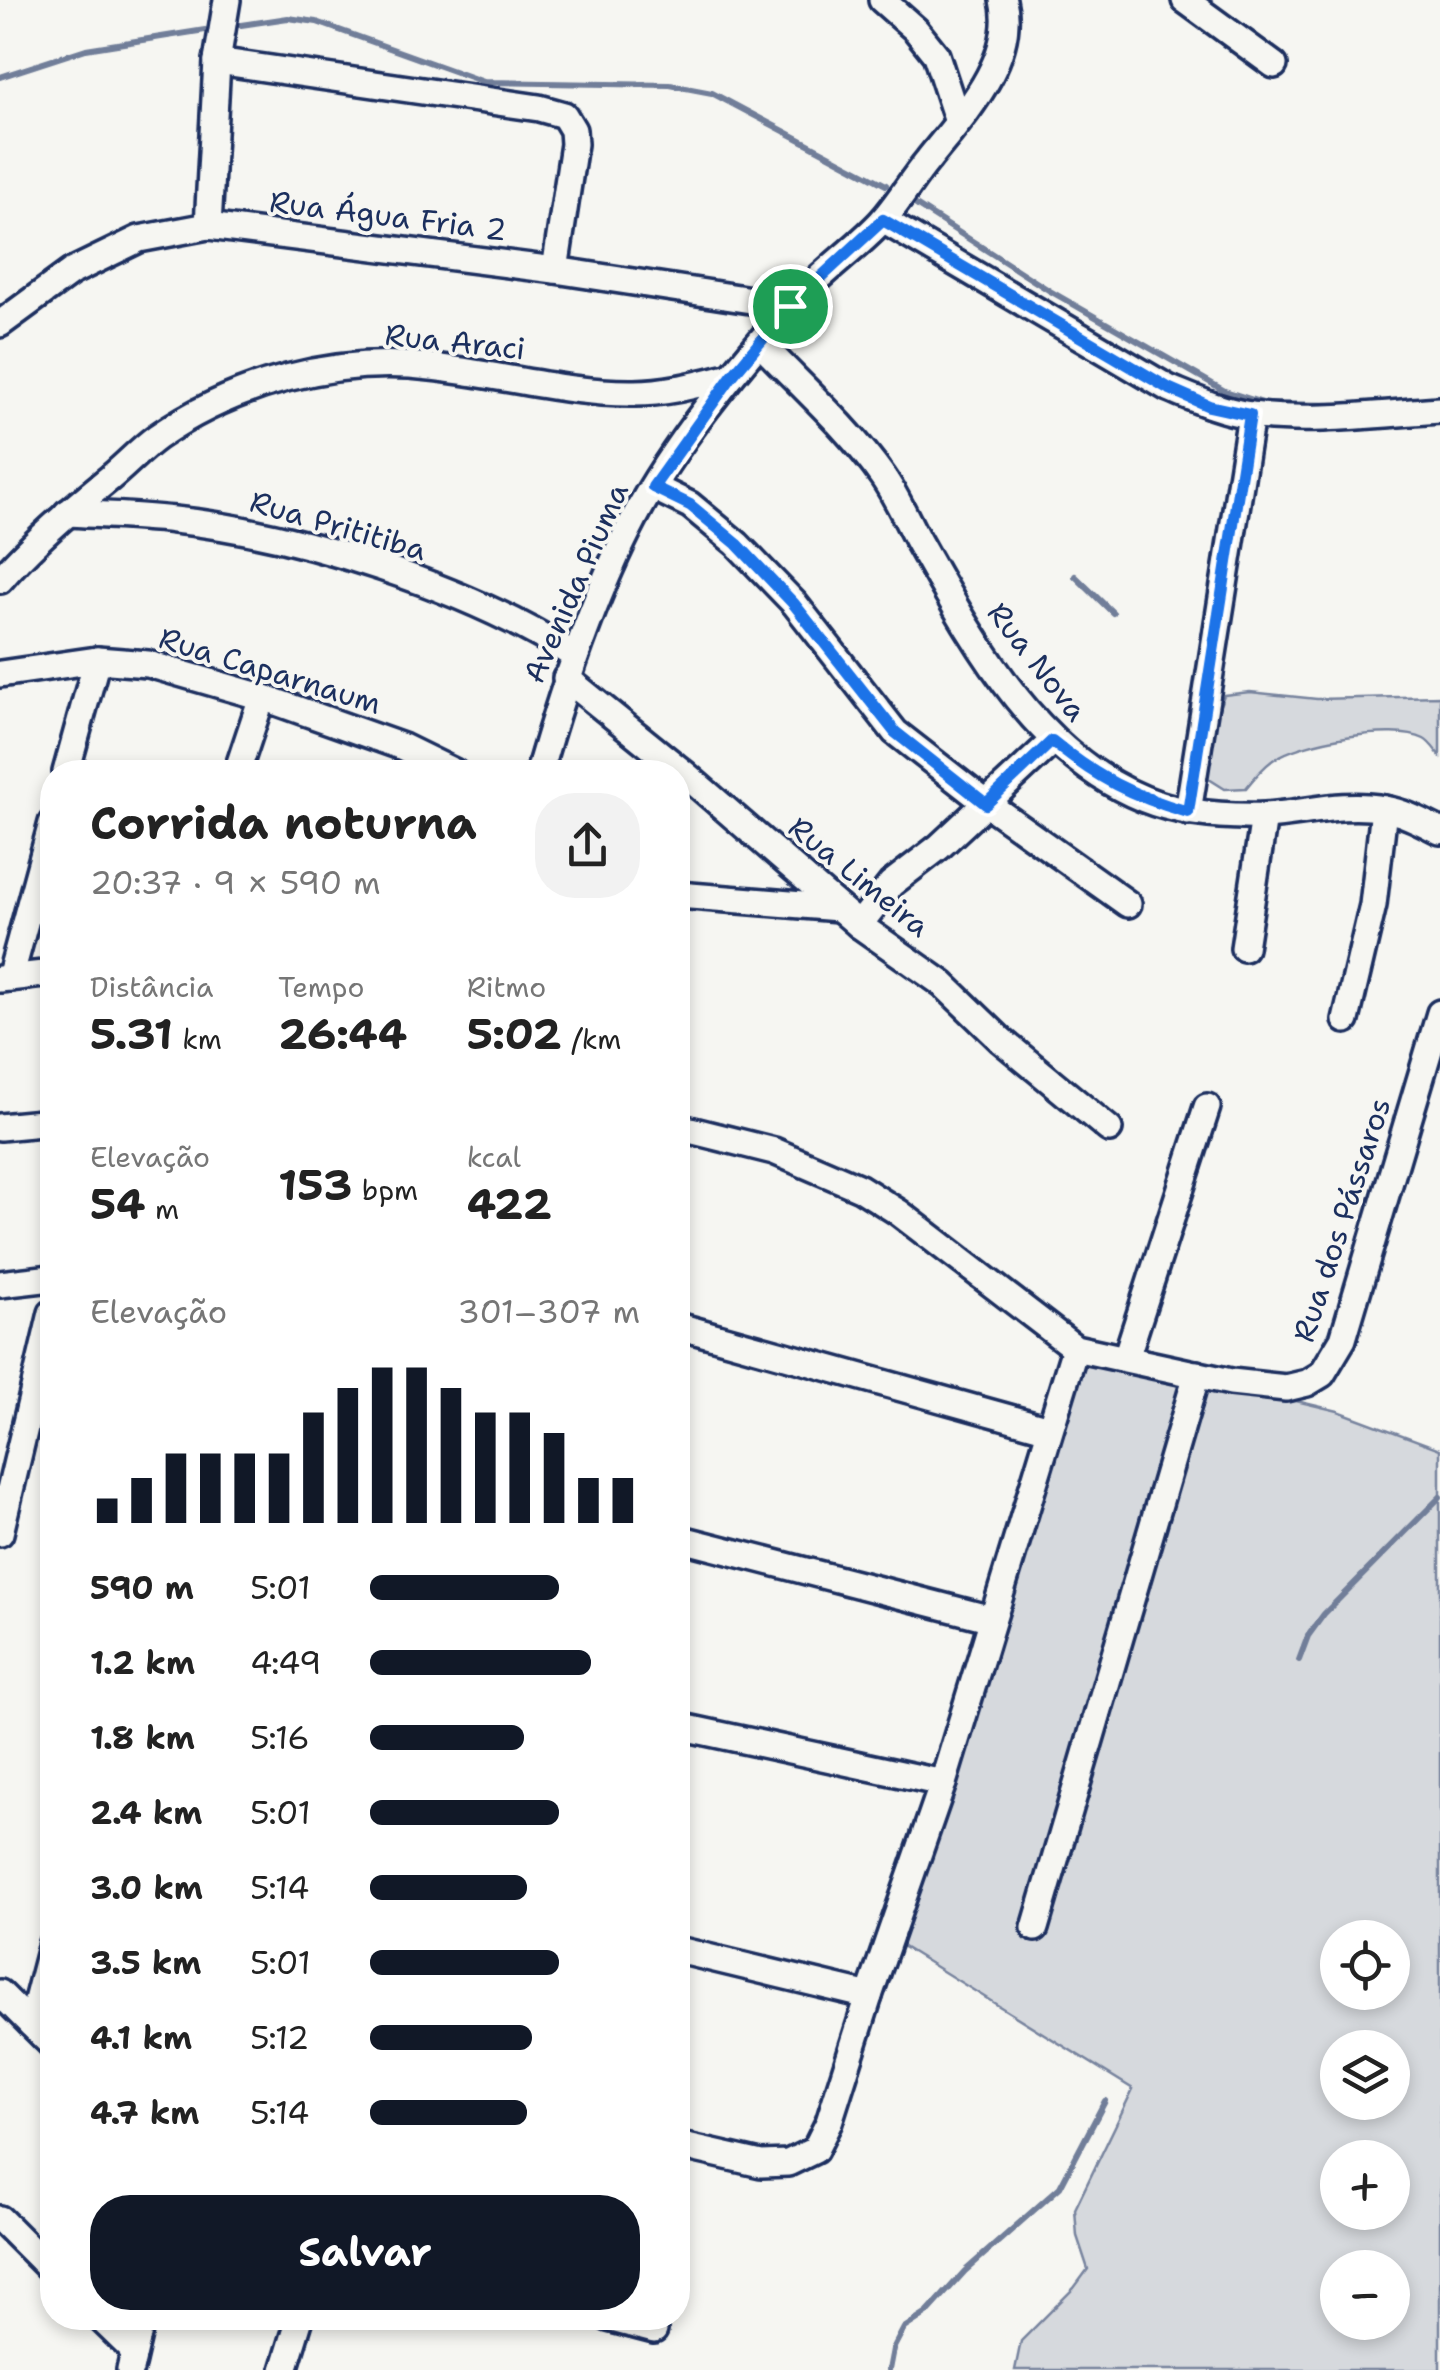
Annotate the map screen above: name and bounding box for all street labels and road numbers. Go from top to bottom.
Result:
street label: Rua Água Fria 2 [267,181,509,250]
street label: Rua Araci [383,314,527,369]
street label: Avenida Piuma [513,476,638,689]
street label: Rua Prititiba [245,481,431,570]
street label: Rua Nova [978,594,1097,730]
street label: Rua Caparnaum [154,617,386,724]
street label: Rua Limeira [780,807,939,946]
street label: Rua dos Pássaros [1283,1093,1400,1347]

